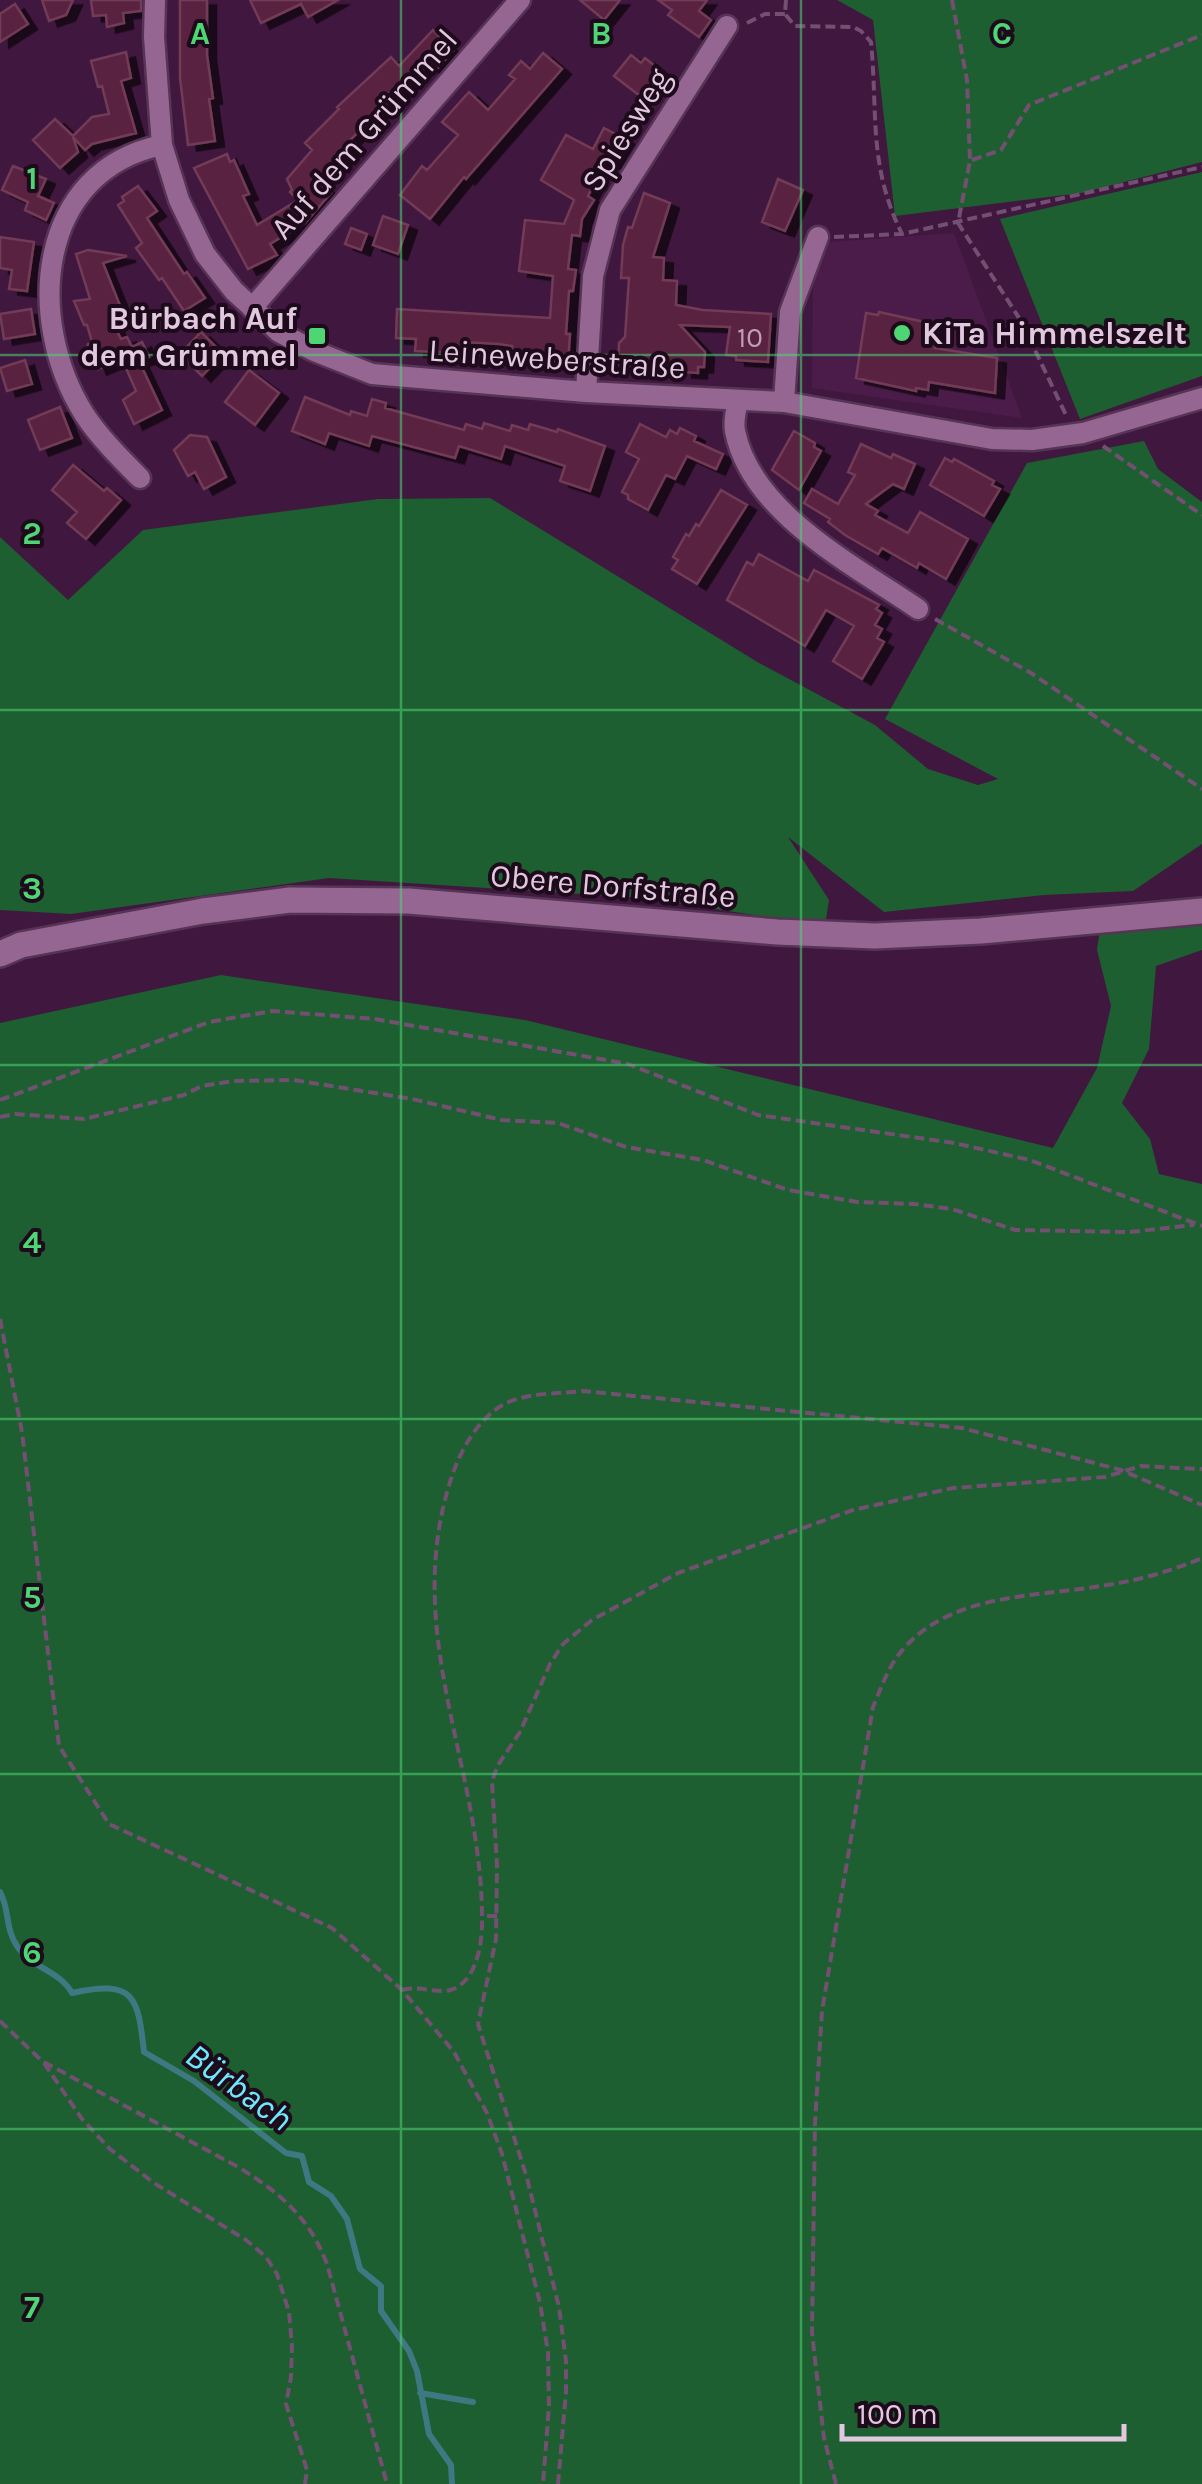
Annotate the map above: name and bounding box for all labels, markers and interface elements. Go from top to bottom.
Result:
text: A [190,15,210,52]
text: B [591,15,611,52]
text: C [992,15,1012,52]
street label: Auf dem Grümmel [263,21,465,247]
street label: Spiesweg [574,61,678,199]
text: 1 [26,160,38,197]
place label: Bürbach Auf dem Grümmel [80,300,297,374]
place label: KiTa Himmelszelt [922,315,1187,352]
house number: 10 [737,321,763,354]
marker: KiTa Himmelszelt [891,322,913,344]
marker: Bürbach Auf dem Grümmel [306,325,328,347]
street label: Leineweberstraße [427,332,687,386]
text: 2 [22,515,42,552]
street label: Obere Dorfstraße [489,857,737,915]
text: 3 [22,870,42,907]
text: 4 [22,1224,42,1261]
text: 5 [23,1579,41,1616]
text: 6 [22,1934,42,1971]
water label: Bürbach [178,2035,300,2139]
text: 7 [24,2289,40,2326]
scale bar [842,2379,1124,2441]
text: 100 m [857,2396,938,2432]

